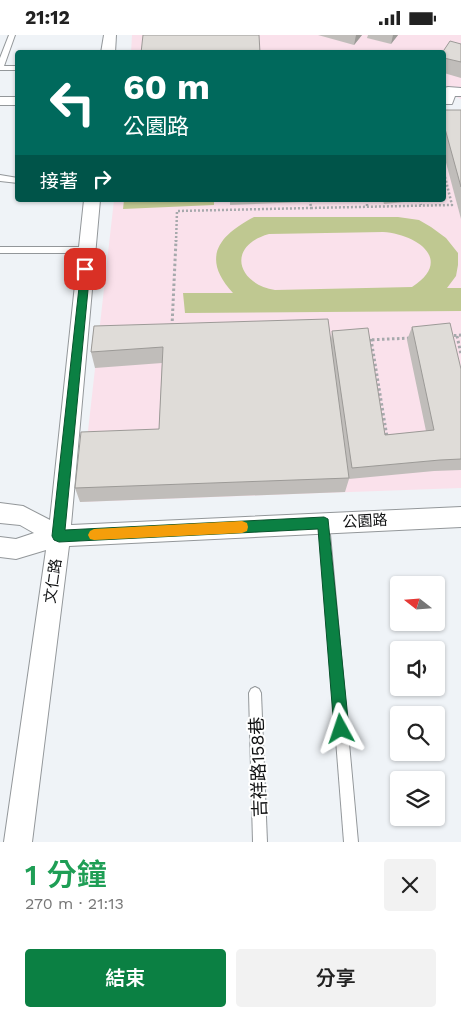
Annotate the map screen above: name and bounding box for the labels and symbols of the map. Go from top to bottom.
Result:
pin [64,248,106,290]
street label: 公園路 [342,511,388,531]
street label: 文仁路 [41,557,65,605]
north arrow [390,576,445,631]
position arrow [314,702,366,754]
street label: 吉祥路158巷 [246,716,270,818]

